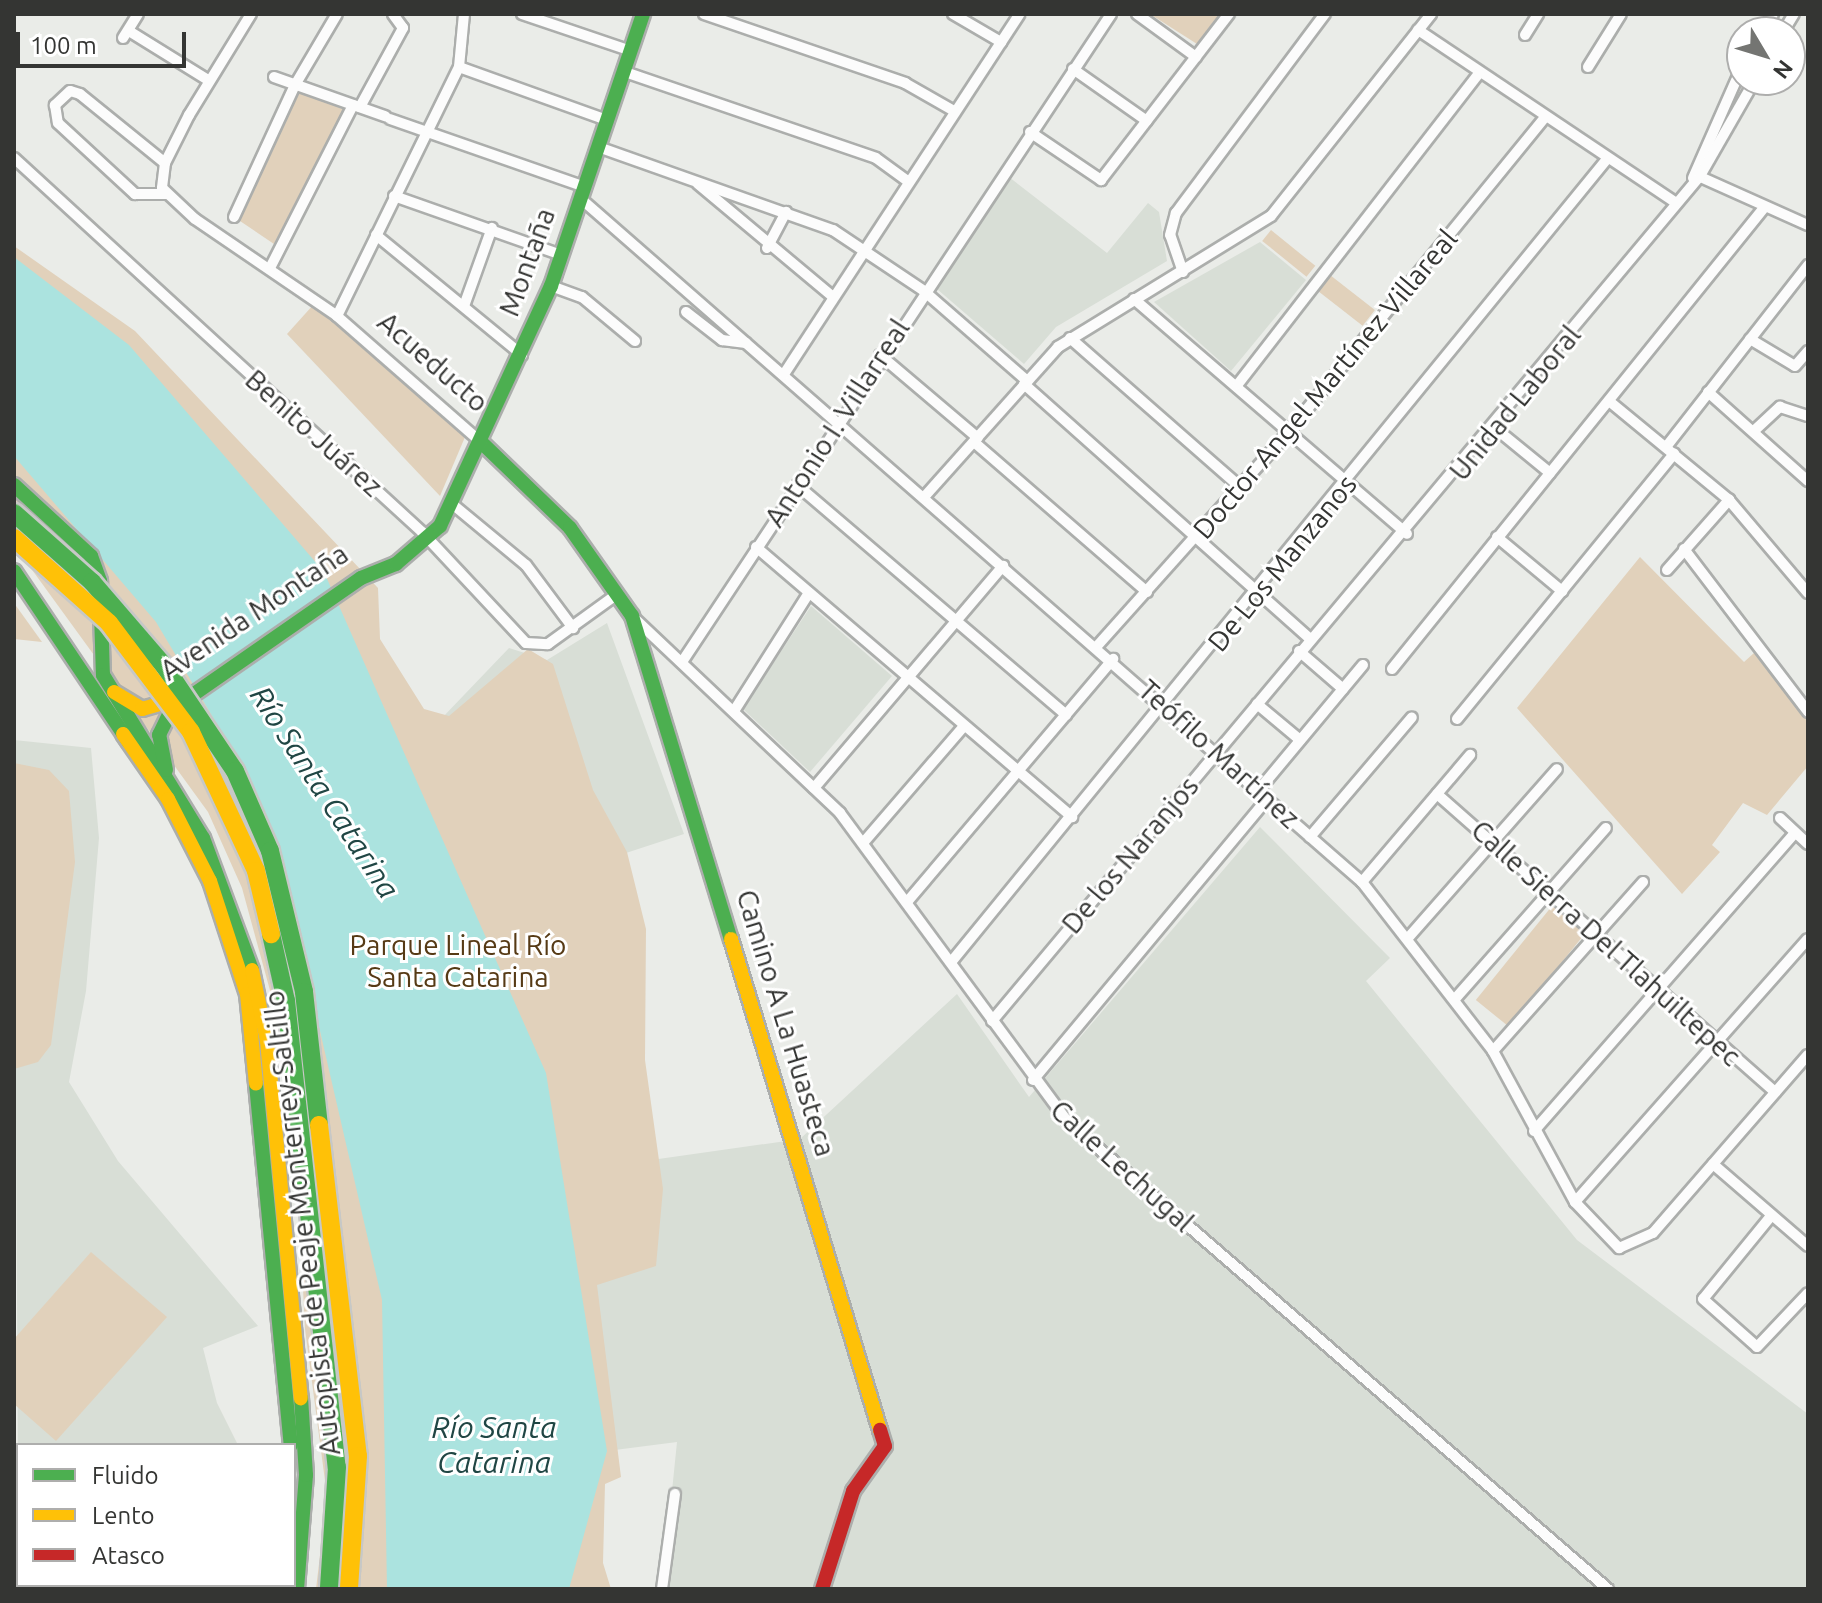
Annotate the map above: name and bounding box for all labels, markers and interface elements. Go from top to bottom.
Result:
scale bar [20,16,190,66]
north arrow [1726,16,1806,96]
text: 100 m [30,32,97,59]
text: N [1769,56,1799,84]
street label: Montaña [492,203,562,321]
street label: Doctor Angel Martínez Villareal [1186,223,1464,545]
street label: Acueducto [371,305,495,419]
street label: Antonio I. Villarreal [757,313,917,533]
street label: Unidad Laboral [1442,319,1588,487]
street label: Benito Juárez [239,363,389,503]
street label: De Los Manzanos [1201,468,1363,658]
street label: Avenida Montaña [154,537,354,687]
street label: Teófilo Martínez [1132,673,1306,835]
water label: Río Santa Catarina [243,679,407,905]
street label: De los Naranjos [1055,770,1205,940]
street label: Calle Sierra Del Tlahuiltepec [1464,813,1748,1073]
street label: Camino A La Huasteca [729,886,843,1160]
park label: Parque Lineal Río Santa Catarina [350,928,566,994]
street label: Autopista de Peaje Monterrey-Saltillo [257,989,347,1457]
street label: Calle Lechugal [1044,1093,1200,1239]
water label: Río Santa Catarina [432,1409,556,1480]
legend [16,1443,296,1587]
text: Fluido [92,1462,159,1489]
text: Lento [92,1502,155,1529]
text: Atasco [92,1542,165,1569]

